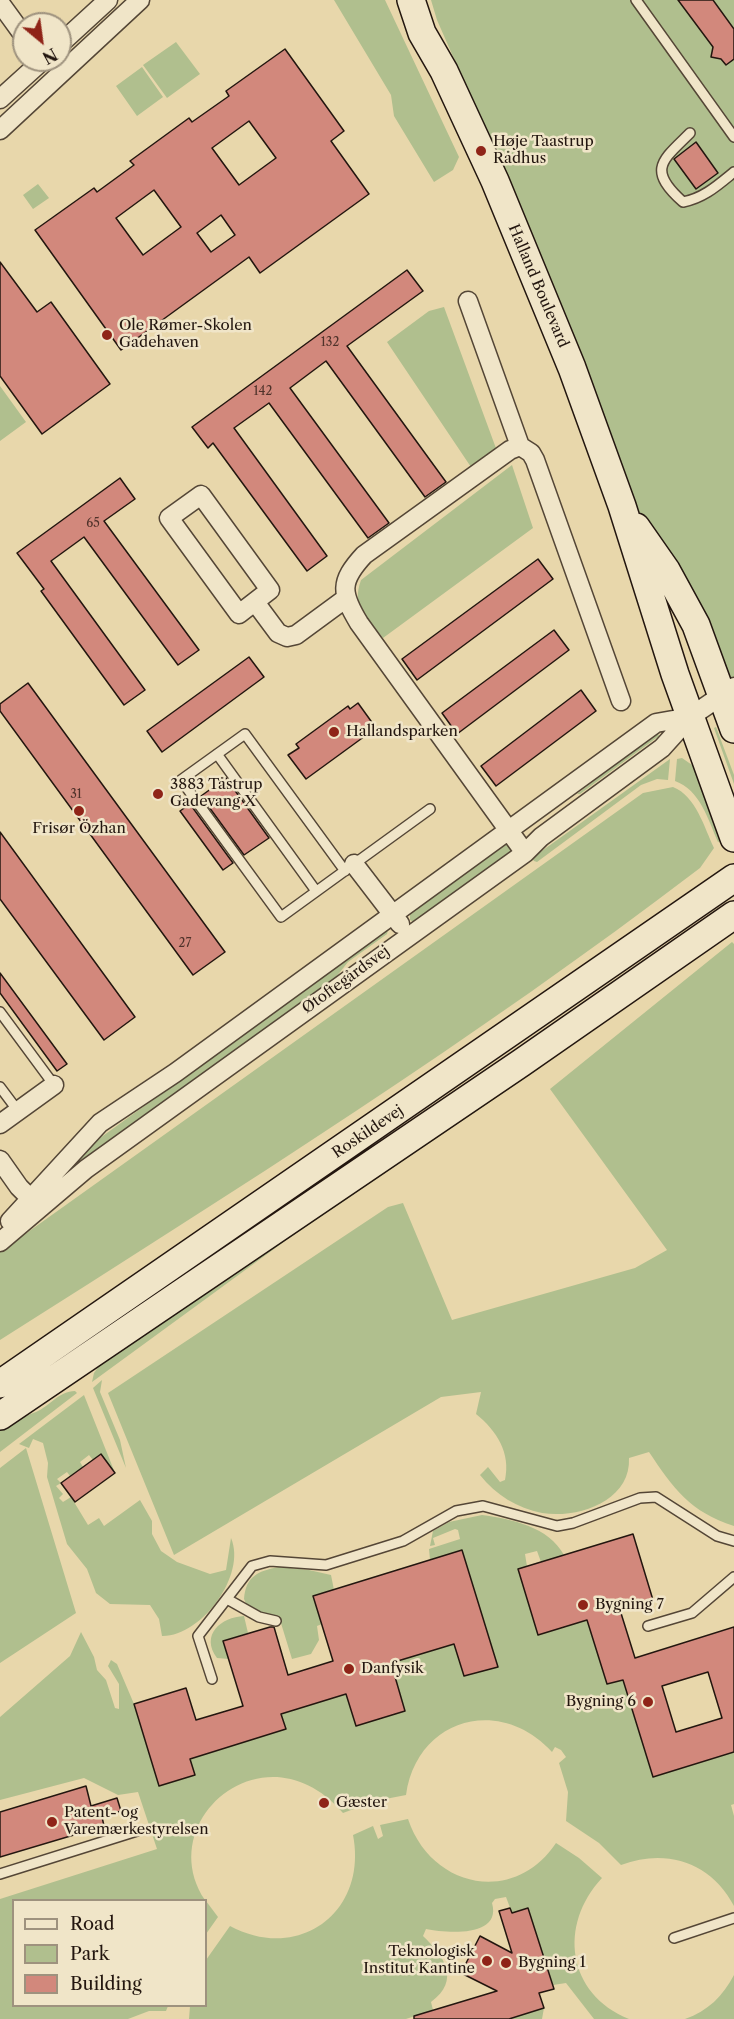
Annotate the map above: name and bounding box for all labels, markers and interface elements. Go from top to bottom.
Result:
north arrow [12,12,72,72]
text: N [39,44,61,68]
place label: Høje Taastrup Rådhus [493,133,594,168]
marker: Høje Taastrup Rådhus [474,144,488,158]
street label: Halland Boulevard [504,222,572,350]
place label: Ole Rømer-Skolen Gadehaven [119,317,252,352]
marker: Ole Rømer-Skolen Gadehaven [100,328,114,342]
house number: 132 [321,336,339,350]
house number: 142 [254,385,272,399]
house number: 65 [86,517,100,531]
place label: Hallandsparken [346,723,458,741]
marker: Hallandsparken [327,725,341,739]
place label: 3883 Tåstrup Gadevang X [170,776,263,811]
marker: 3883 Tåstrup Gadevang X [151,787,165,801]
house number: 31 [70,788,82,802]
marker: Frisør Özhan [72,804,86,818]
place label: Frisør Özhan [32,820,126,838]
house number: 27 [179,937,191,951]
street label: Øtoftegårdsvej [299,942,393,1018]
street label: Roskildevej [329,1102,407,1162]
place label: Bygning 7 [595,1596,664,1614]
marker: Bygning 7 [576,1598,590,1612]
place label: Danfysik [361,1660,424,1678]
marker: Danfysik [342,1662,356,1676]
place label: Bygning 6 [566,1693,636,1711]
marker: Bygning 6 [641,1695,655,1709]
place label: Gæster [336,1794,387,1812]
marker: Gæster [317,1796,331,1810]
place label: Patent- og Varemærkestyrelsen [64,1804,209,1839]
marker: Patent- og Varemærkestyrelsen [45,1815,59,1829]
legend [12,1899,207,2007]
text: Road [70,1913,115,1935]
text: Park [70,1943,109,1965]
place label: Teknologisk Institut Kantine [363,1943,475,1978]
marker: Teknologisk Institut Kantine [480,1954,494,1968]
place label: Bygning 1 [518,1954,586,1972]
marker: Bygning 1 [499,1956,513,1970]
text: Building [70,1973,142,1995]

